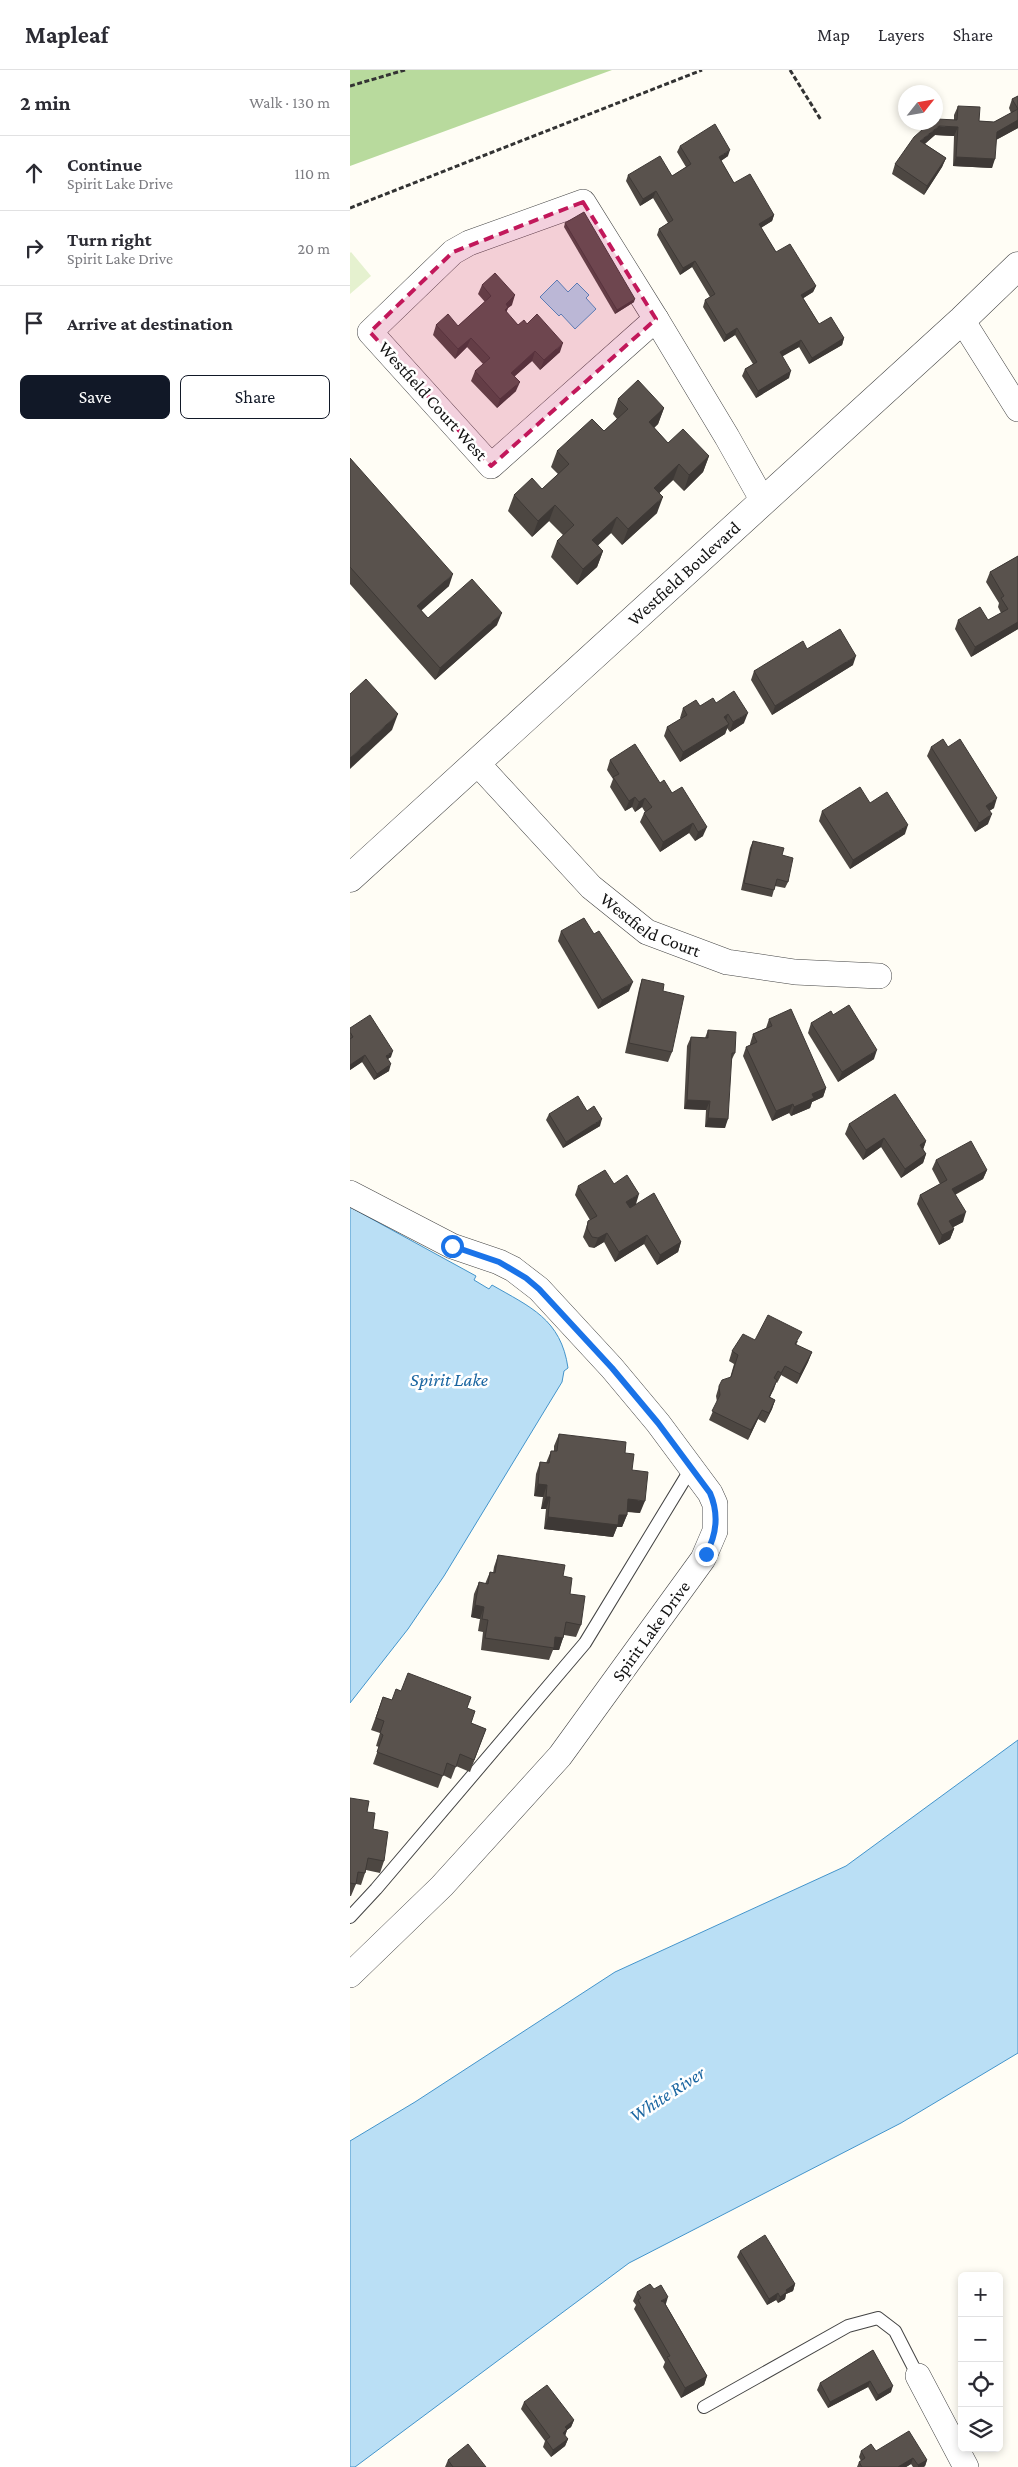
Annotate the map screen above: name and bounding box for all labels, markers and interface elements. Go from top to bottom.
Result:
text: Mapleaf [25,21,108,48]
text: Map [817,25,850,45]
text: Layers [878,25,925,45]
text: Share [953,25,993,45]
north arrow [898,85,943,130]
text: 2 min [20,91,71,115]
text: Walk · 130 m [249,94,330,111]
text: Continue [67,154,142,175]
icon: ahead [20,159,48,187]
text: 110 m [294,165,330,182]
text: Spirit Lake Drive [67,175,173,192]
text: Turn right [67,229,152,250]
icon: right [20,234,48,262]
text: 20 m [297,240,330,257]
text: Spirit Lake Drive [67,250,173,267]
icon: arrive [20,309,48,337]
text: Arrive at destination [67,313,233,334]
street label: Westfield Court West [374,337,492,465]
button: Save [20,375,170,419]
button: Share [180,375,330,419]
street label: Westfield Boulevard [624,517,745,630]
street label: Westfield Court [596,889,704,962]
route start [441,1235,464,1258]
water label: Spirit Lake [410,1369,488,1390]
route end [695,1543,718,1566]
street label: Spirit Lake Drive [608,1577,694,1685]
water label: White River [625,2061,710,2126]
map controls [958,2272,1003,2452]
button: + [958,2272,1003,2317]
button: − [958,2317,1003,2362]
button: locate [958,2362,1003,2407]
button: layers [958,2407,1003,2452]

